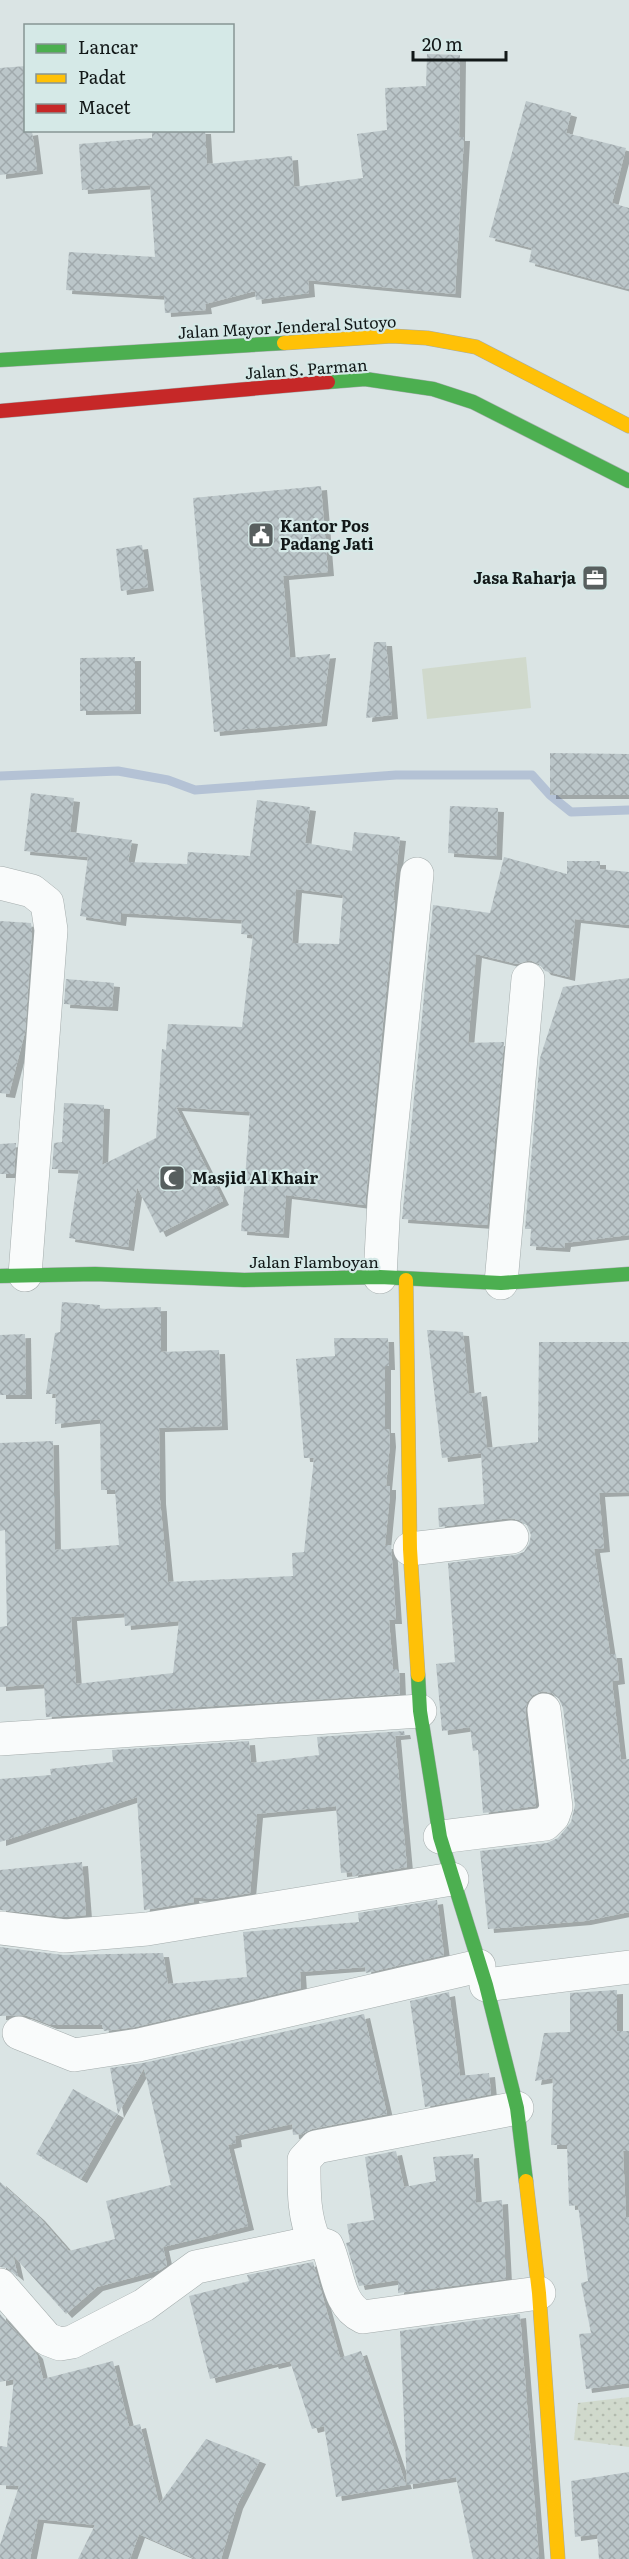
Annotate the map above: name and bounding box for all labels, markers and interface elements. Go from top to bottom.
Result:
legend [24,24,234,132]
scale bar [413,24,506,62]
text: 20 m [422,30,463,57]
text: Lancar [78,33,138,60]
text: Padat [78,63,127,90]
text: Macet [78,93,131,120]
street label: Jalan Mayor Jenderal Sutoyo [177,308,397,344]
street label: Jalan S. Parman [244,352,368,384]
place label: Kantor Pos Padang Jati [280,513,374,555]
public building icon: Kantor Pos Padang Jati [246,520,276,550]
office icon: Jasa Raharja [580,563,610,593]
place label: Jasa Raharja [473,565,577,589]
mosque icon: Masjid Al Khair [157,1163,187,1193]
place label: Masjid Al Khair [192,1165,318,1189]
street label: Jalan Flamboyan [249,1249,379,1273]

